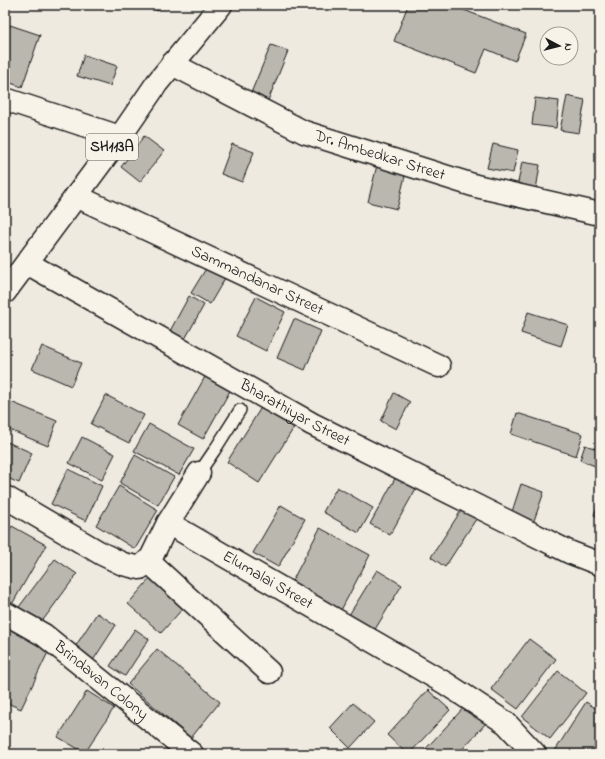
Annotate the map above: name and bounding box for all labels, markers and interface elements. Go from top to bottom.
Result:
north arrow [539,26,579,66]
text: N [560,42,576,52]
street label: Dr. Ambedkar Street [310,124,449,188]
road number: SH113A [86,134,138,160]
street label: Sammandanar Street [187,239,328,322]
street label: Bharathiyar Street [234,373,355,453]
street label: Elumalai Street [218,545,318,617]
street label: Brindavan Colony [48,635,154,726]

